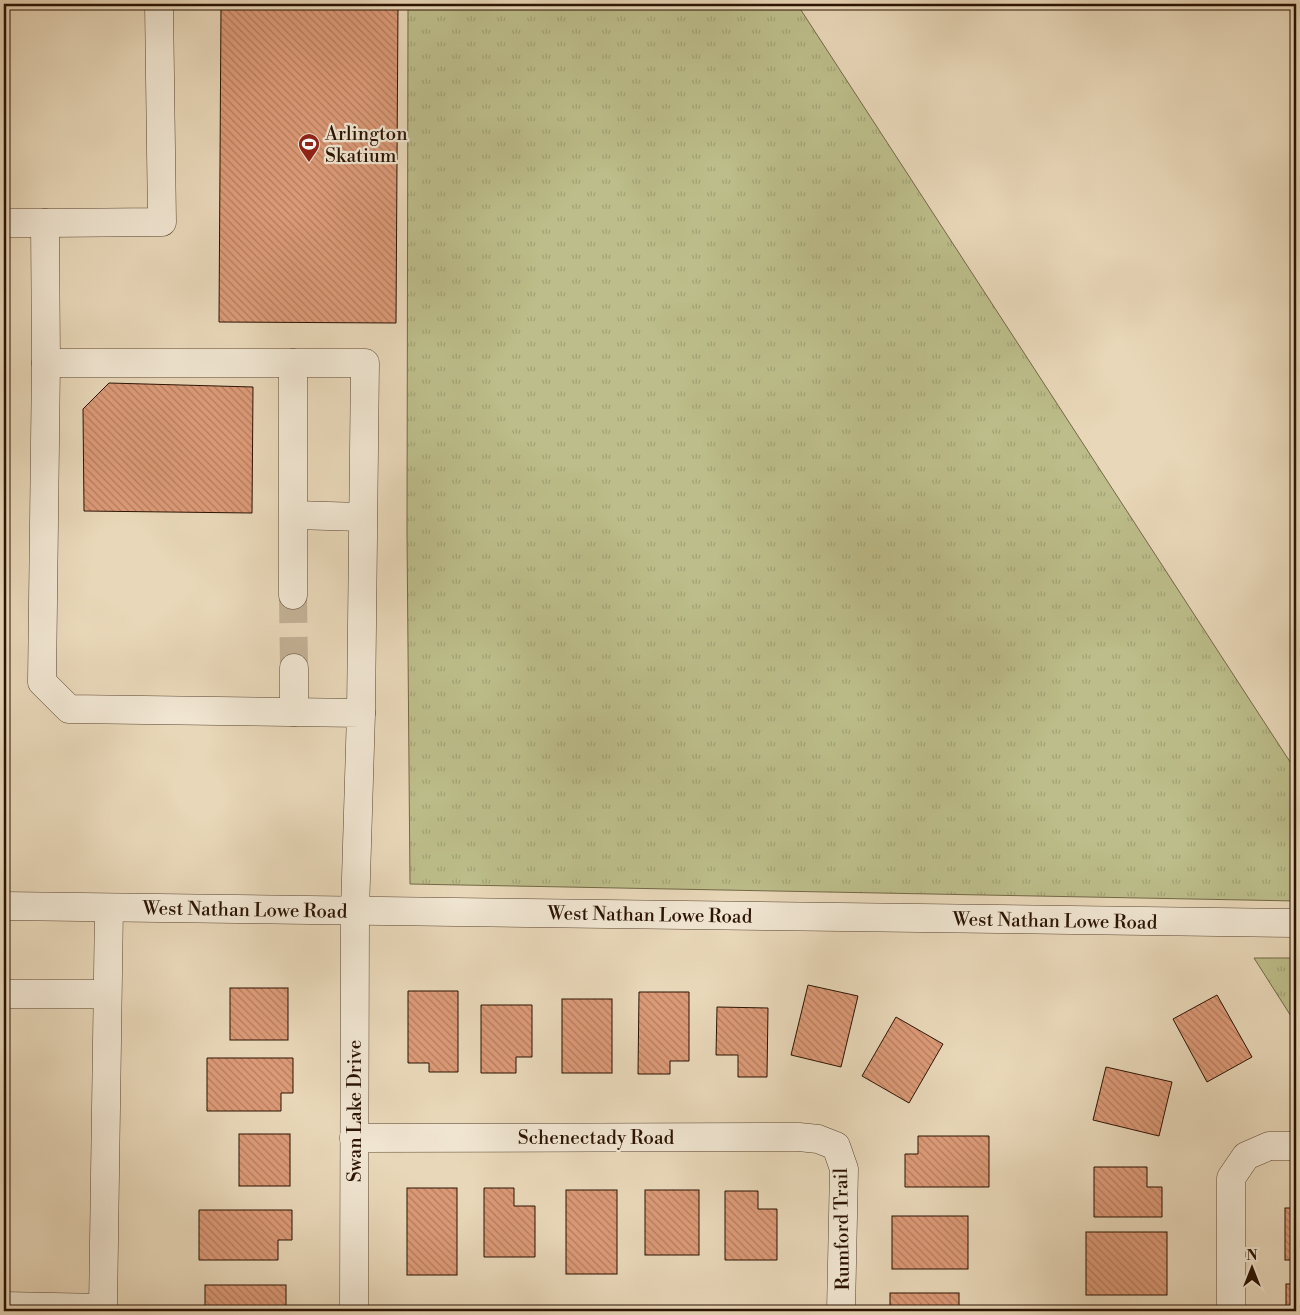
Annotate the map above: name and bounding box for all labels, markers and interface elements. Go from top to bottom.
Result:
place label: Arlington Skatium [324,122,408,168]
sports icon: Arlington Skatium [297,132,321,163]
street label: West Nathan Lowe Road [141,896,348,924]
street label: West Nathan Lowe Road [546,901,753,929]
street label: West Nathan Lowe Road [951,907,1158,935]
street label: Swan Lake Drive [343,1040,367,1182]
street label: Schenectady Road [518,1126,675,1150]
street label: Rumford Trail [829,1167,855,1291]
north arrow [1228,1242,1278,1292]
text: N [1246,1247,1258,1265]

